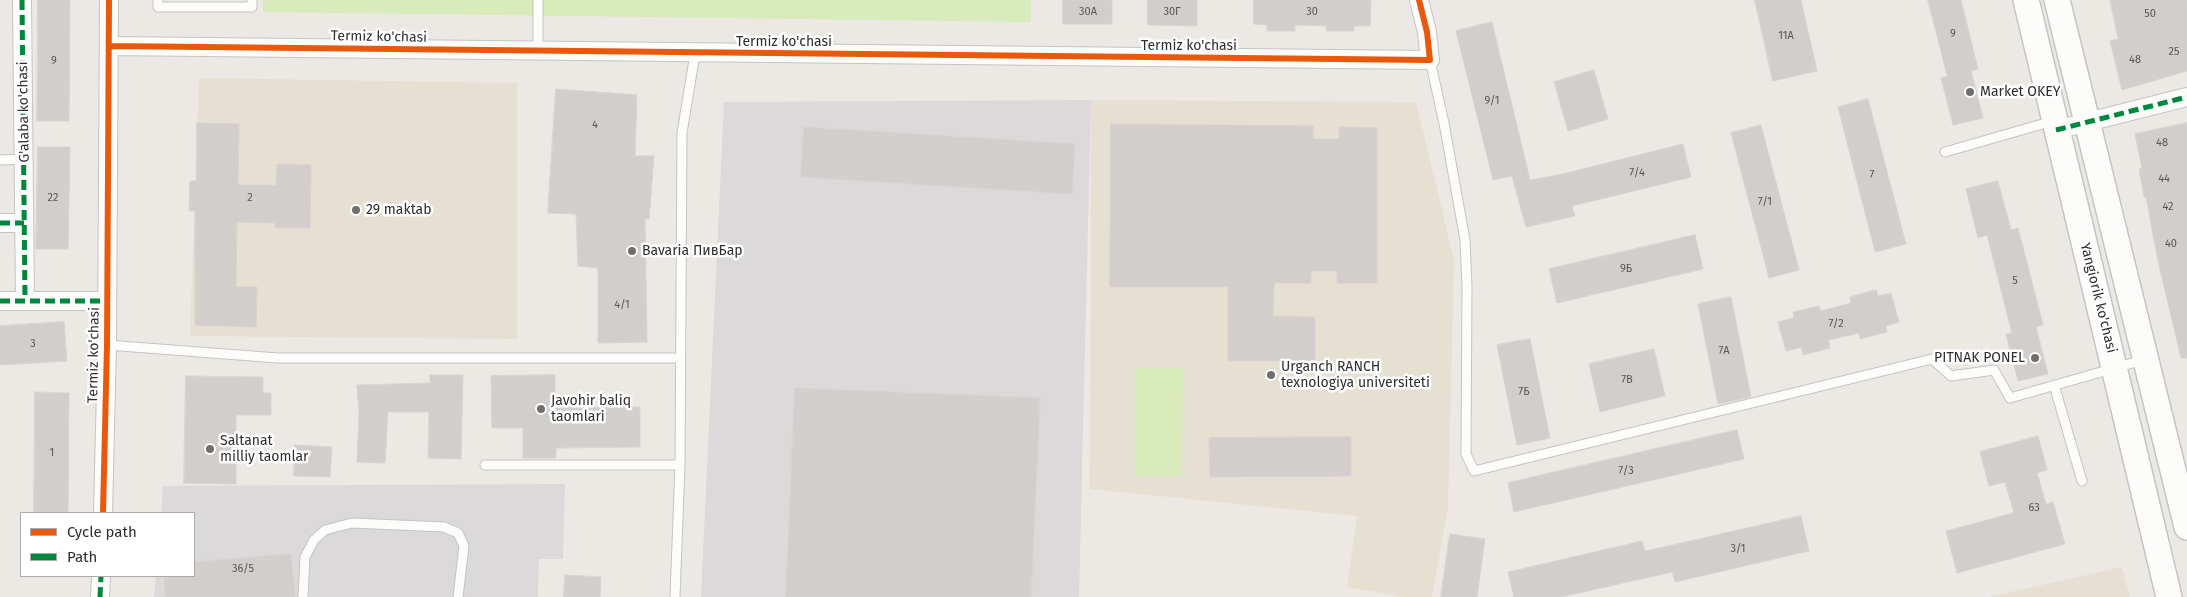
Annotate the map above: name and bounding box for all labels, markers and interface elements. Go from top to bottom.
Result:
house number: 30А [1079,5,1097,19]
house number: 30Г [1163,5,1181,19]
house number: 30 [1306,5,1318,19]
house number: 50 [2144,7,2156,21]
house number: 9 [1950,27,1956,41]
street label: Termiz ko'chasi [331,28,427,46]
house number: 11A [1778,29,1794,43]
street label: Termiz ko'chasi [736,34,832,50]
street label: Termiz ko'chasi [1141,38,1237,54]
house number: 25 [2169,45,2179,59]
house number: 48 [2129,53,2141,67]
house number: 9 [51,54,57,68]
street label: G'alaba ko'chasi [15,61,33,163]
place label: Market OKEY [1980,84,2060,100]
marker: Market OKEY [1964,86,1976,98]
house number: 9/1 [1484,94,1500,108]
house number: 4 [592,118,598,132]
house number: 48 [2156,136,2168,150]
house number: 7/4 [1629,166,1645,180]
house number: 7 [1870,168,1874,182]
house number: 44 [2158,172,2170,186]
house number: 22 [48,191,58,205]
house number: 2 [247,191,253,205]
house number: 7/1 [1758,195,1772,209]
house number: 42 [2162,200,2174,214]
place label: 29 maktab [366,202,432,218]
marker: 29 maktab [350,204,362,216]
house number: 40 [2165,237,2177,251]
street label: Yangiorik ko'chasi [2076,241,2120,355]
place label: Bavaria ПивБар [642,243,743,259]
marker: Bavaria ПивБар [626,245,638,257]
house number: 9Б [1620,262,1632,276]
house number: 5 [2012,274,2018,288]
house number: 4/1 [614,298,630,312]
street label: Termiz ko'chasi [85,307,103,403]
house number: 7/2 [1828,317,1844,331]
house number: 3 [30,337,36,351]
house number: 7А [1719,344,1729,358]
place label: PITNAK PONEL [1934,350,2025,366]
marker: PITNAK PONEL [2029,352,2041,364]
place label: Urganch RANCH texnologiya universiteti [1281,359,1430,392]
marker: Urganch RANCH texnologiya universiteti [1265,369,1277,381]
house number: 7В [1621,373,1633,387]
house number: 7Б [1518,385,1530,399]
place label: Javohir baliq taomlari [551,393,631,426]
marker: Javohir baliq taomlari [535,403,547,415]
place label: Saltanat milliy taomlar [220,433,308,466]
marker: Saltanat milliy taomlar [204,443,216,455]
house number: 1 [50,446,54,460]
house number: 7/3 [1618,464,1634,478]
house number: 63 [2028,501,2040,515]
legend [20,512,195,577]
text: Cycle path [67,523,137,541]
house number: 3/1 [1730,542,1746,556]
text: Path [67,548,97,566]
house number: 36/5 [232,562,254,576]

